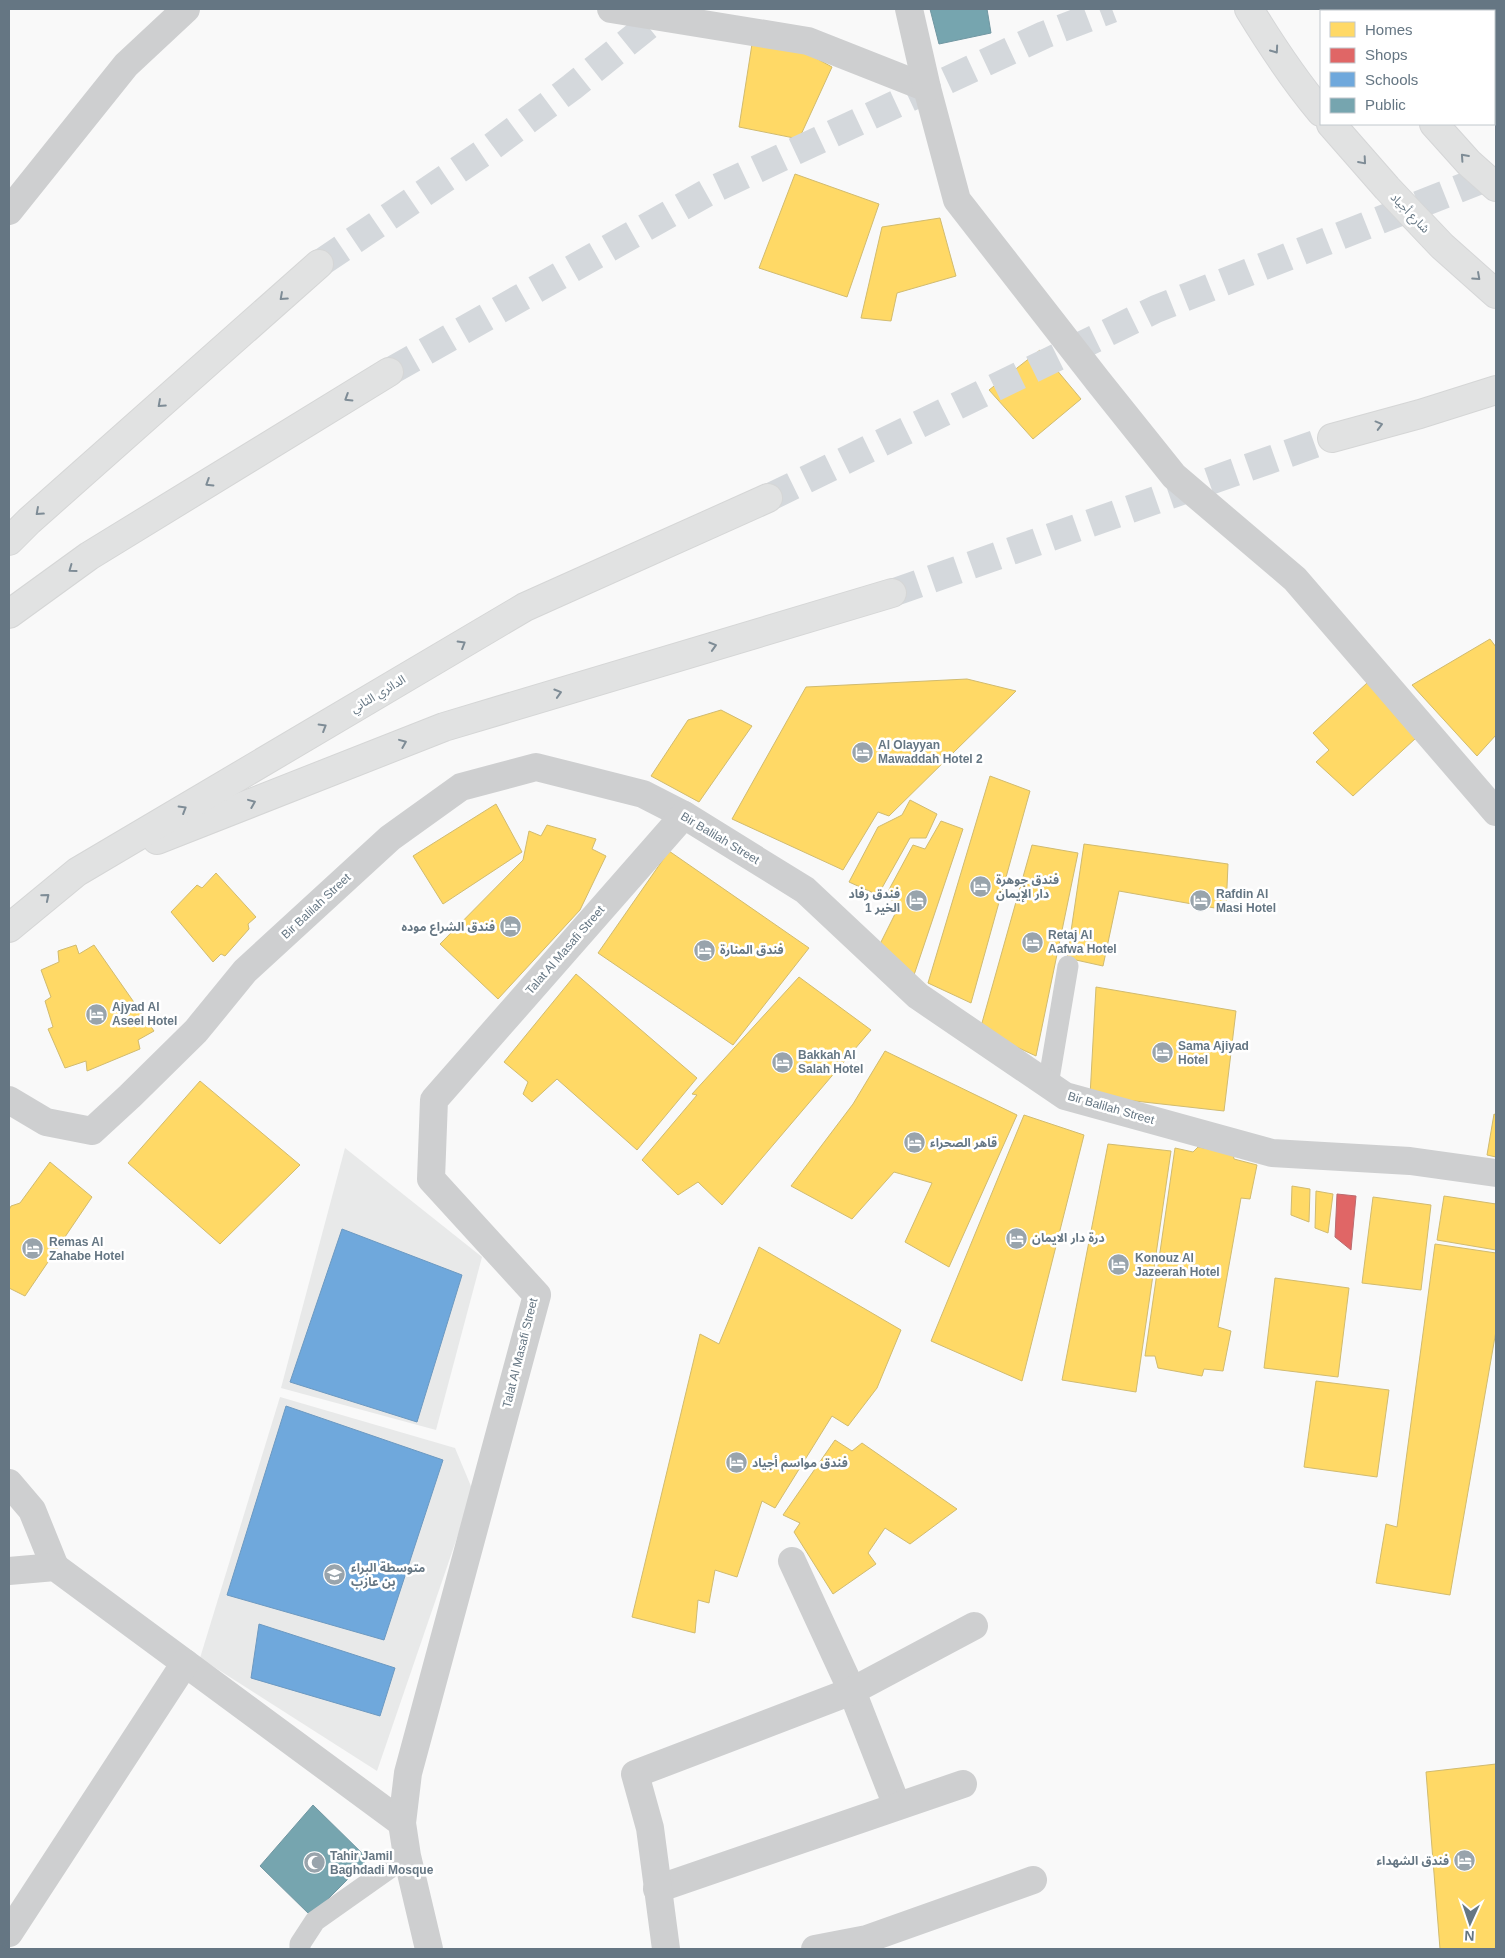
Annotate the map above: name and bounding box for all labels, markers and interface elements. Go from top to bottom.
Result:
legend [1320,10,1495,125]
text: Homes [1365,21,1413,38]
one-way arrow [1269,44,1278,54]
text: Shops [1365,46,1408,63]
text: Schools [1365,71,1418,88]
text: Public [1365,96,1406,113]
one-way arrow [1460,153,1469,162]
one-way arrow [1358,155,1367,164]
street label: شارع أجياد [1386,190,1433,237]
one-way arrow [1471,271,1480,280]
one-way arrow [279,291,288,300]
one-way arrow [344,391,353,401]
one-way arrow [157,399,166,408]
one-way arrow [1375,421,1383,431]
one-way arrow [206,476,215,486]
one-way arrow [36,506,45,515]
one-way arrow [68,563,78,572]
one-way arrow [457,640,466,650]
one-way arrow [709,642,717,652]
street label: الدائري الثاني [348,672,410,718]
one-way arrow [553,688,561,698]
one-way arrow [317,723,326,733]
place label: Al Olayyan Mawaddah Hotel 2 [878,738,983,766]
one-way arrow [398,739,407,749]
hotel icon: Al Olayyan Mawaddah Hotel 2 [850,740,874,764]
one-way arrow [247,799,256,809]
one-way arrow [177,806,186,816]
street label: Bir Balilah Street [678,809,762,867]
street label: Bir Balilah Street [279,870,354,942]
place label: فندق جوهرة دار الإيمان [996,873,1059,903]
hotel icon: فندق جوهرة دار الإيمان [968,875,992,899]
place label: فندق رفاد الخير 1 [849,887,900,915]
place label: Rafdin Al Masi Hotel [1216,887,1276,915]
hotel icon: فندق رفاد الخير 1 [904,889,928,913]
hotel icon: Rafdin Al Masi Hotel [1188,889,1212,913]
one-way arrow [41,894,50,903]
street label: Talat Al Masafi Street [523,902,608,997]
hotel icon: فندق الشراع موده [499,915,523,939]
place label: فندق الشراع موده [401,920,495,936]
place label: Retaj Al Aafwa Hotel [1048,928,1117,956]
hotel icon: Retaj Al Aafwa Hotel [1020,930,1044,954]
hotel icon: فندق المنارة [692,938,716,962]
place label: فندق المنارة [720,943,784,957]
place label: Ajyad Al Aseel Hotel [112,1000,177,1028]
hotel icon: Ajyad Al Aseel Hotel [84,1002,108,1026]
place label: Sama Ajiyad Hotel [1178,1039,1249,1067]
hotel icon: Sama Ajiyad Hotel [1150,1041,1174,1065]
place label: Bakkah Al Salah Hotel [798,1048,863,1076]
hotel icon: Bakkah Al Salah Hotel [770,1050,794,1074]
street label: Bir Balilah Street [1066,1089,1157,1127]
hotel icon: قاهر الصحراء [902,1131,926,1155]
place label: قاهر الصحراء [930,1136,997,1150]
hotel icon: درة دار الايمان [1004,1226,1028,1250]
place label: درة دار الايمان [1032,1231,1105,1245]
place label: Remas Al Zahabe Hotel [49,1235,124,1263]
hotel icon: Remas Al Zahabe Hotel [21,1237,45,1261]
place label: Konouz Al Jazeerah Hotel [1135,1251,1220,1279]
hotel icon: Konouz Al Jazeerah Hotel [1107,1253,1131,1277]
street label: Talat Al Masafi Street [500,1296,541,1409]
hotel icon: فندق مواسم أجياد [724,1451,748,1475]
place label: فندق مواسم أجياد [752,1455,848,1472]
place label: متوسطة البراء بن عازب [351,1561,425,1589]
school or university icon: متوسطة البراء بن عازب [323,1563,347,1587]
place label: Tahir Jamil Baghdadi Mosque [330,1849,434,1877]
hotel icon: فندق الشهداء [1453,1849,1477,1873]
mosque icon: Tahir Jamil Baghdadi Mosque [302,1851,326,1875]
place label: فندق الشهداء [1376,1854,1449,1868]
north arrow [1445,1898,1495,1948]
text: N [1464,1928,1475,1944]

